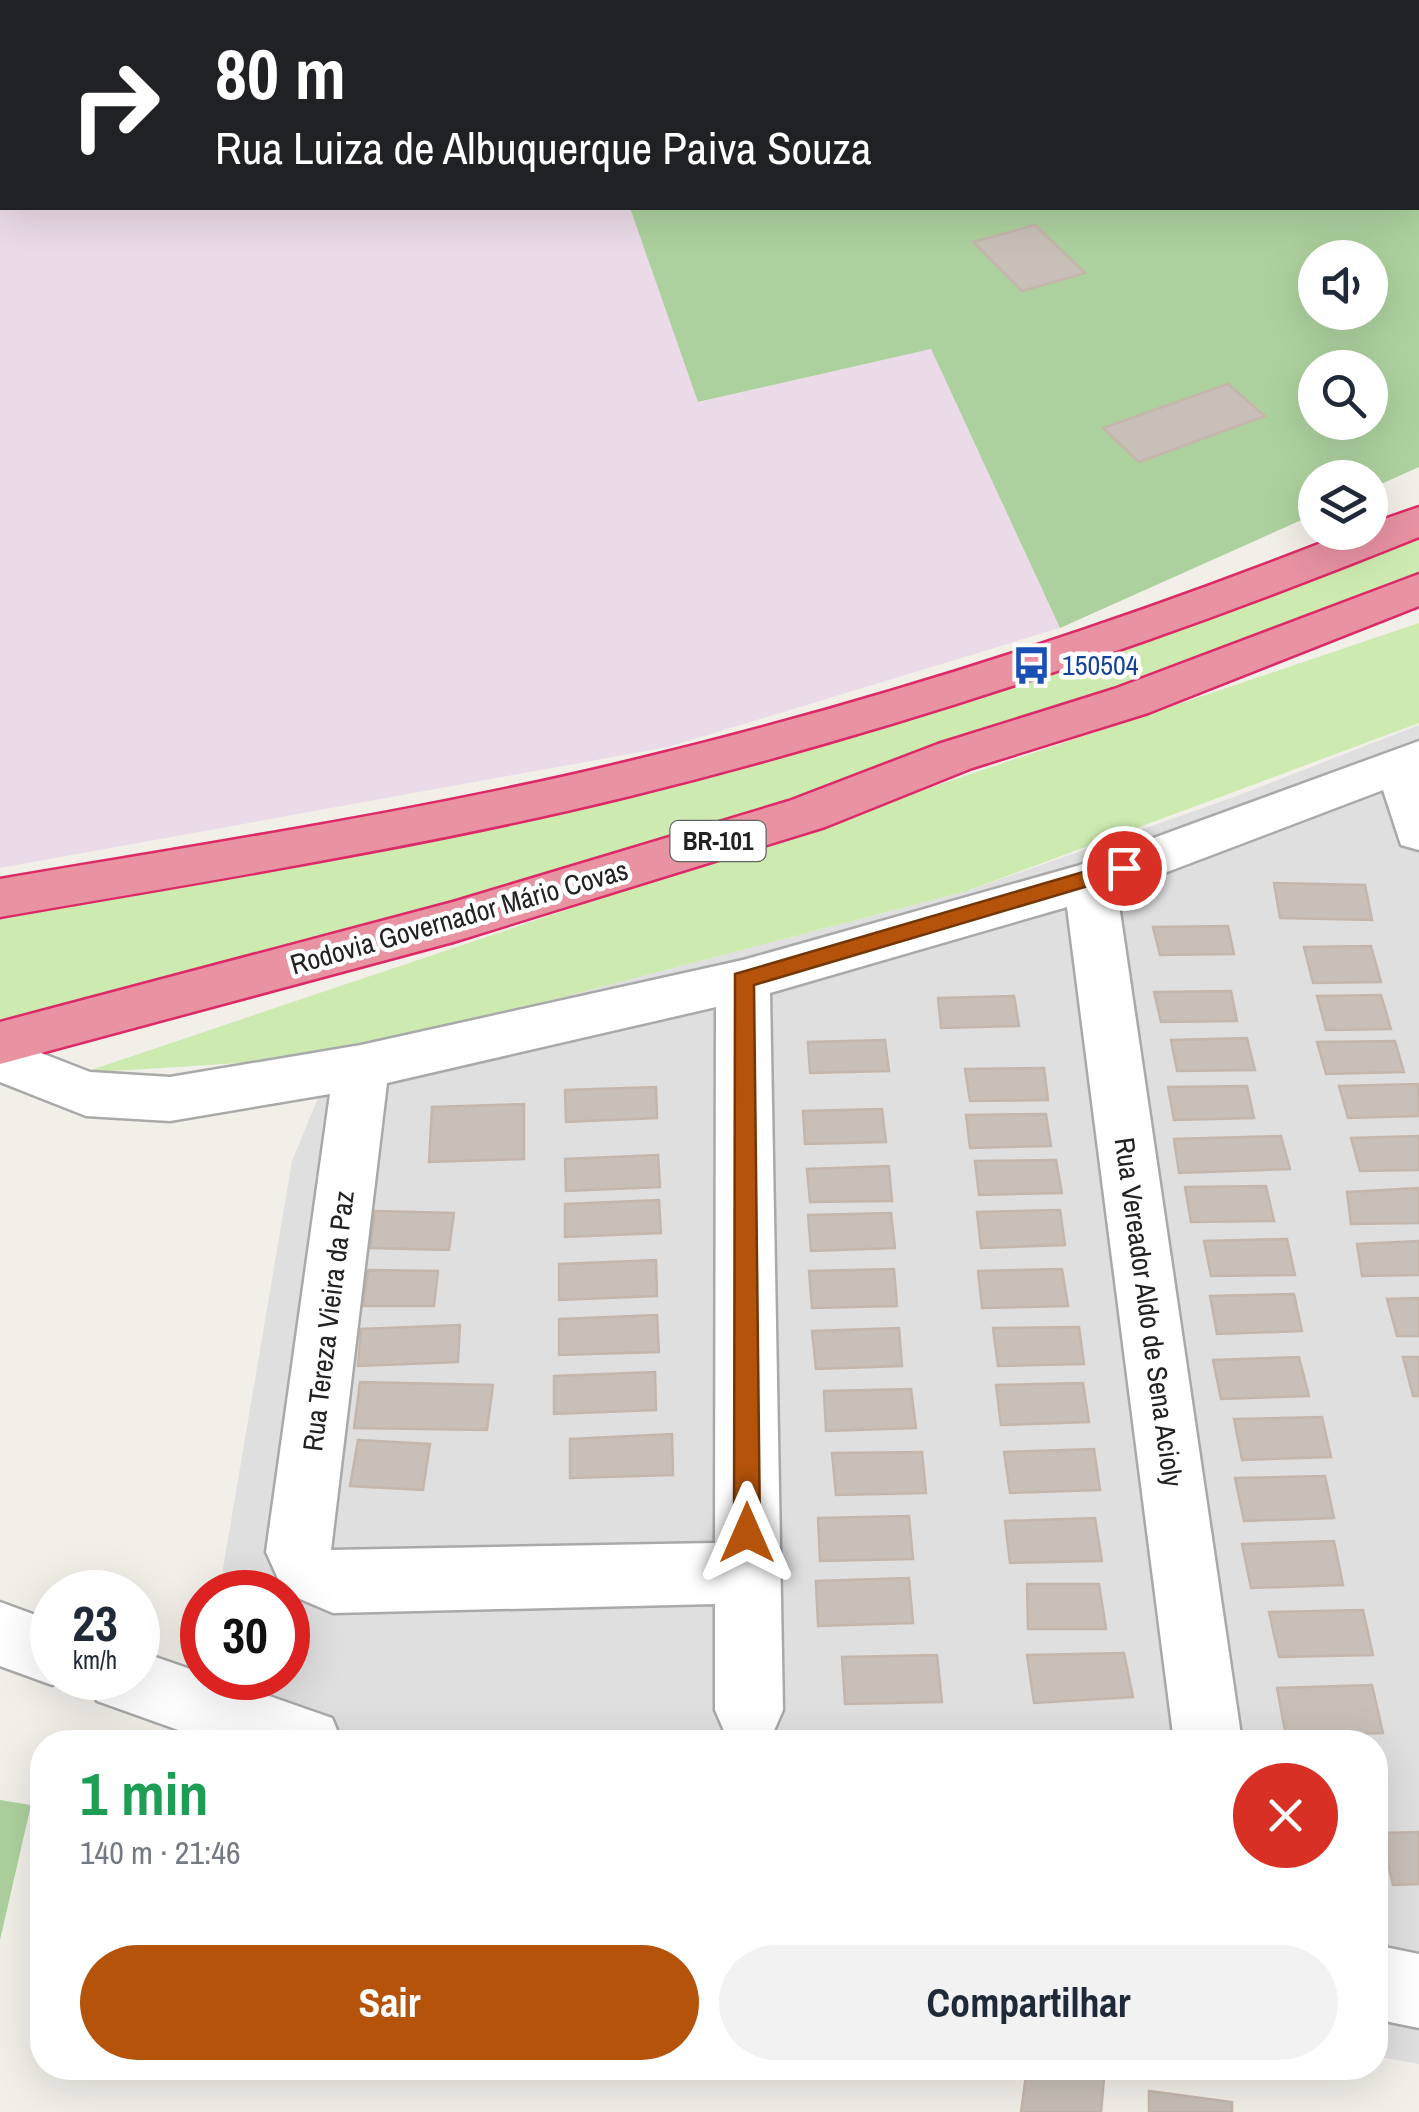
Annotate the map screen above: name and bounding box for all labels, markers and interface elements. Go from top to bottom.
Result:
text: 80 m [215,27,346,121]
icon: right [50,40,180,170]
text: Rua Luiza de Albuquerque Paiva Souza [215,117,872,178]
map controls [1298,240,1388,550]
button: sound [1298,240,1388,330]
button: search [1298,350,1388,440]
button: layers [1298,460,1388,550]
bus stop icon: 150504 [1011,644,1053,686]
place label: 150504 [1062,646,1139,684]
road number: BR-101 [670,821,766,861]
pin [1082,826,1167,911]
icon: arrive [1097,841,1152,896]
street label: Rodovia Governador Mário Covas [286,851,632,983]
street label: Rua Vereador Aldo de Sena Acioly [1106,1135,1192,1490]
street label: Rua Tereza Vieira da Paz [293,1189,363,1453]
position arrow [695,1481,799,1585]
speed limit sign: 30 [180,1570,310,1700]
text: 23 [72,1589,118,1657]
text: km/h [73,1643,117,1677]
text: 1 min [80,1753,209,1834]
button: close [1233,1763,1338,1868]
text: 140 m · 21:46 [80,1831,240,1874]
button: Sair [80,1945,699,2060]
button: Compartilhar [719,1945,1338,2060]

